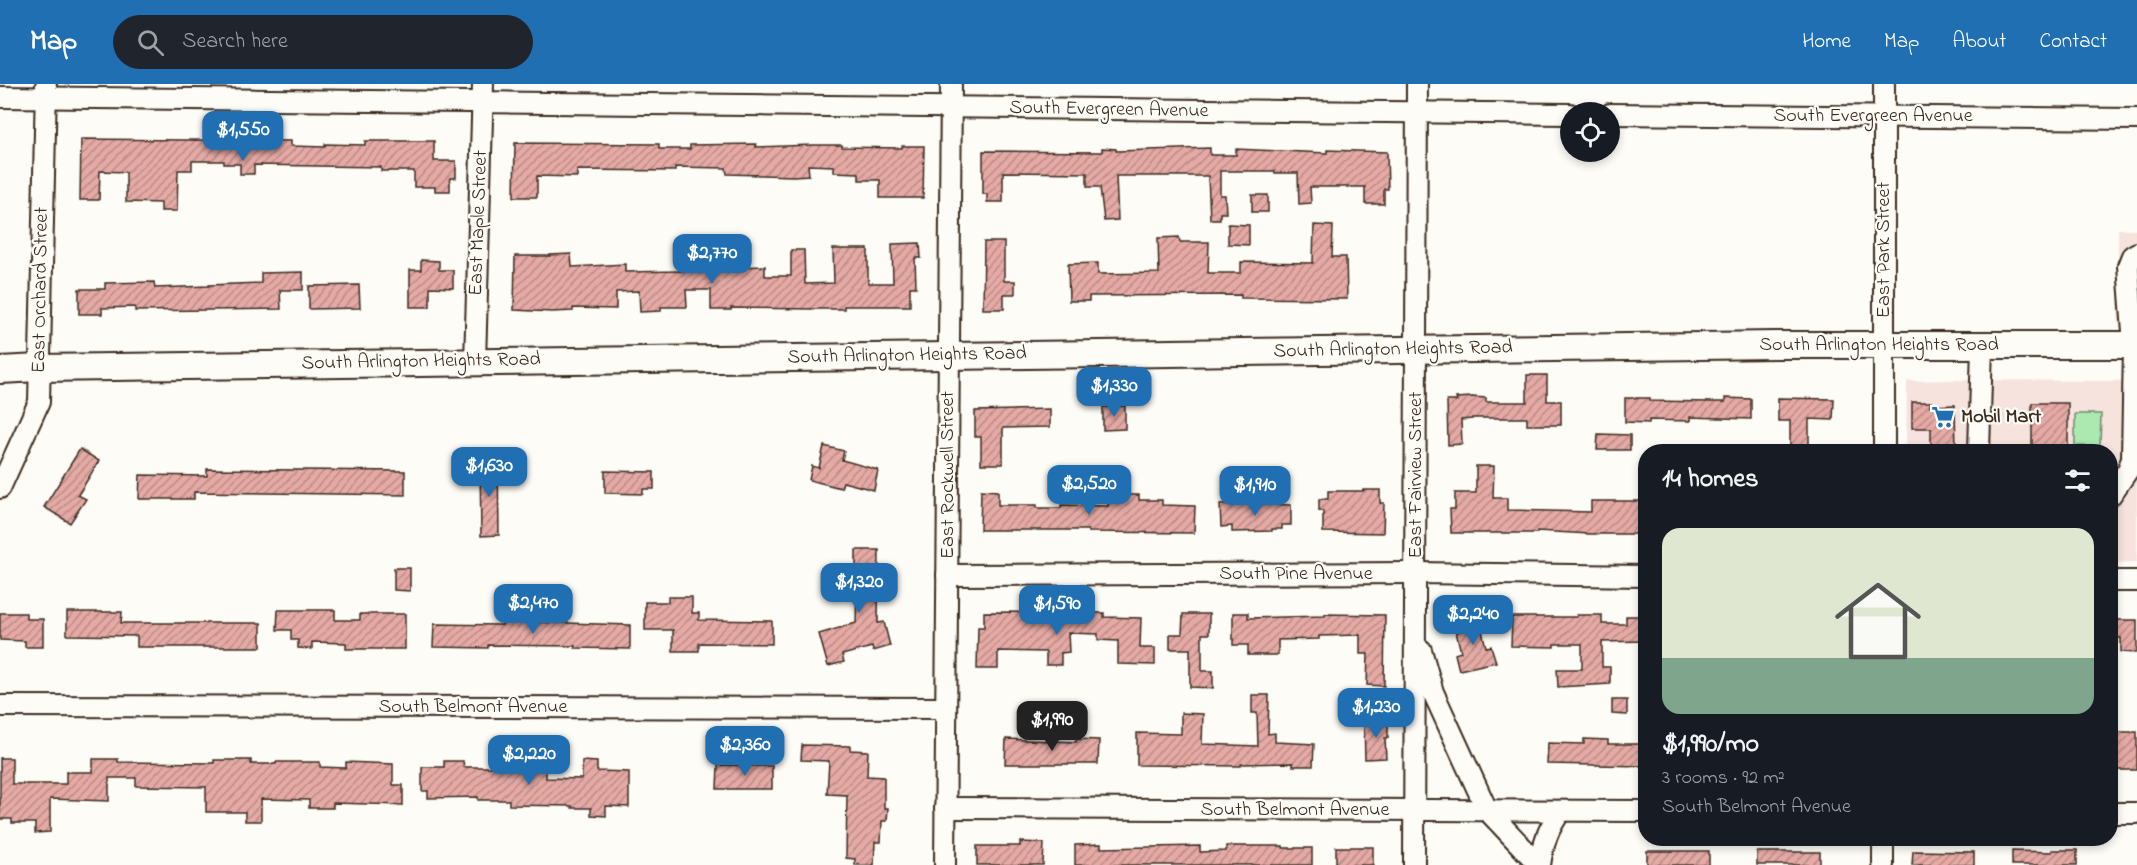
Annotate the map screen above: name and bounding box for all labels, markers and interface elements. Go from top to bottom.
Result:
search box [113,15,533,69]
text: Map [30,22,77,63]
icon: search [134,26,167,59]
text: Search here [182,26,288,58]
text: Home [1802,27,1851,57]
text: Map [1884,27,1919,57]
text: About [1952,27,2006,57]
text: Contact [2039,27,2107,57]
street label: South Evergreen Avenue [1009,94,1209,127]
map controls [1560,102,1620,162]
button: locate [1560,102,1620,162]
street label: South Evergreen Avenue [1773,102,1973,132]
pin: $1,550 [194,111,292,162]
text: $1,550 [216,116,270,145]
street label: East Maple Street [462,149,496,296]
street label: East Park Street [1870,182,1899,318]
street label: East Orchard Street [25,206,57,373]
pin: $2,770 [663,234,761,285]
text: $2,770 [687,239,737,268]
street label: South Arlington Heights Road [1759,331,1999,361]
street label: South Arlington Heights Road [1273,333,1513,368]
street label: South Arlington Heights Road [787,339,1027,374]
street label: South Arlington Heights Road [301,345,541,380]
pin: $1,330 [1065,367,1163,418]
text: $1,330 [1090,372,1138,401]
street label: East Rockwell Street [934,391,963,559]
street label: East Fairview Street [1402,391,1431,559]
place label: Mobil Mart [1961,403,2042,432]
supermarket icon: Mobil Mart [1930,404,1956,430]
pin: $1,630 [440,447,538,498]
text: $1,630 [465,452,513,481]
text: 14 homes [1662,461,1758,499]
icon: filters [2061,464,2094,497]
pin: $2,520 [1040,465,1138,516]
pin: $1,910 [1206,466,1304,517]
text: $2,520 [1061,470,1117,499]
text: $1,910 [1234,471,1276,500]
street label: South Pine Avenue [1219,560,1373,589]
pin: $1,320 [810,563,908,614]
icon: home [1824,567,1932,675]
text: $1,320 [835,568,883,597]
pin: $2,470 [484,584,582,635]
pin: $1,590 [1008,585,1106,636]
text: $2,470 [508,589,558,618]
text: $1,590 [1033,590,1081,619]
pin: $2,240 [1424,595,1522,646]
text: $2,240 [1447,600,1499,629]
pin: $1,230 [1327,688,1425,739]
street label: South Belmont Avenue [379,693,567,722]
text: $1,230 [1352,693,1400,722]
pin: $1,990 [1003,701,1101,752]
text: $1,990 [1031,706,1073,735]
pin: $2,360 [696,726,794,777]
text: $1,990/mo [1662,726,1759,764]
text: $2,360 [719,731,771,760]
pin: $2,220 [480,735,578,786]
text: $2,220 [502,740,556,769]
text: 3 rooms · 92 m² [1662,764,1785,793]
text: South Belmont Avenue [1662,793,1851,822]
street label: South Belmont Avenue [1201,796,1389,825]

